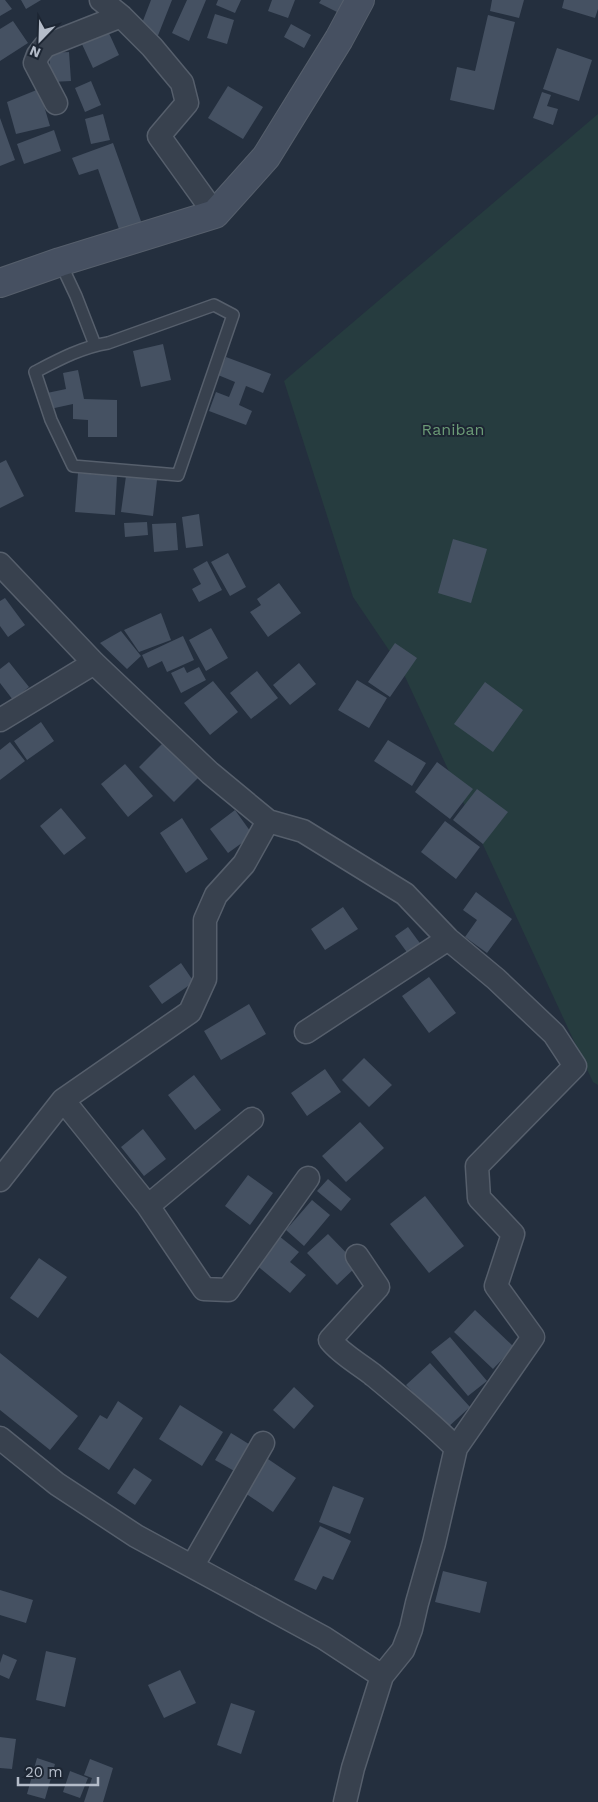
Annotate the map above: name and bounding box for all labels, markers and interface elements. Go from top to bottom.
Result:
north arrow [15,15,65,65]
text: N [27,43,43,61]
park label: Raniban [422,420,484,439]
scale bar [18,1754,98,1786]
text: 20 m [25,1763,63,1781]

